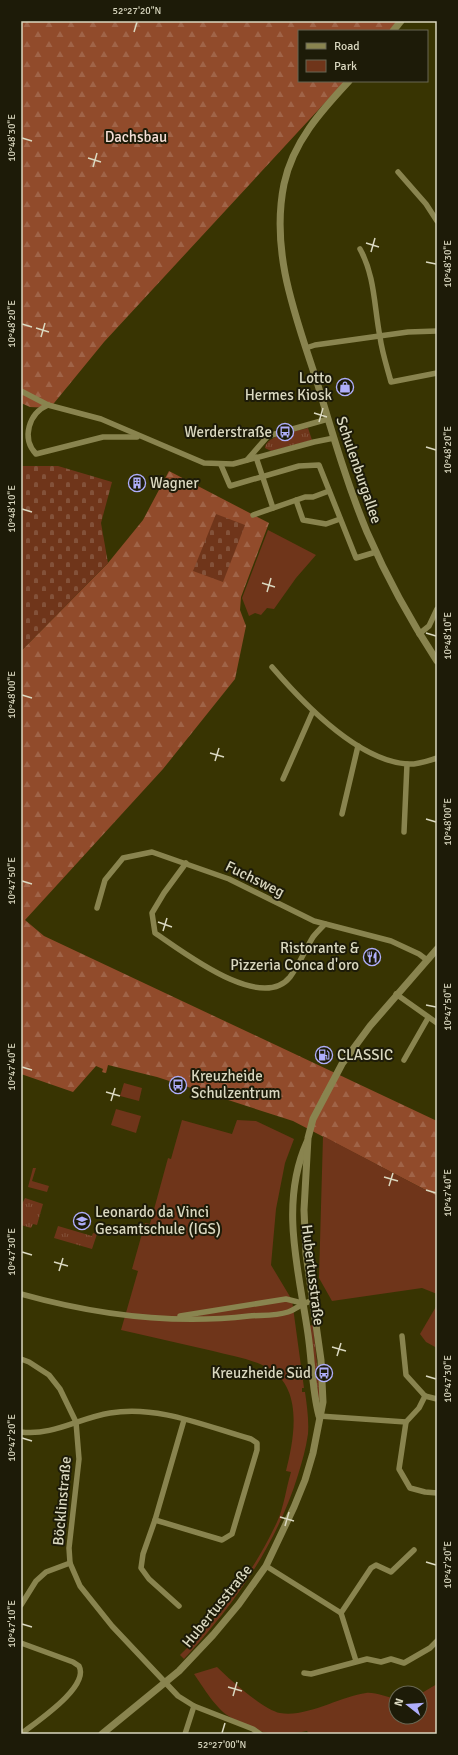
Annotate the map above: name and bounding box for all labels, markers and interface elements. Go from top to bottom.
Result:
text: 52°27'20"N [113,5,161,17]
legend [298,30,428,82]
text: Road [334,39,360,54]
text: Park [334,59,357,74]
text: 10°48'30"E [6,114,18,162]
park label: Dachsbau [105,128,167,146]
text: 10°48'30"E [442,240,454,288]
text: 10°48'20"E [6,300,18,348]
place label: Lotto Hermes Kiosk [245,369,332,404]
shop icon: Lotto Hermes Kiosk [335,377,355,397]
street label: Schulenburgallee [332,414,386,526]
bus stop icon: Werderstraße [275,422,295,442]
place label: Werderstraße [184,423,272,441]
text: 10°48'20"E [442,426,454,474]
building icon: Wagner [127,473,147,493]
place label: Wagner [150,474,199,492]
text: 10°48'10"E [6,485,18,533]
text: 10°48'10"E [442,612,454,660]
text: 10°48'00"E [6,671,18,719]
text: 10°48'00"E [442,798,454,846]
text: 10°47'50"E [6,857,18,905]
street label: Fuchsweg [223,857,288,901]
place label: Ristorante & Pizzeria Conca d'oro [230,939,360,974]
restaurant icon: Ristorante & Pizzeria Conca d'oro [362,947,382,967]
text: 10°47'50"E [442,983,454,1031]
text: 10°47'40"E [6,1043,18,1091]
fuel station icon: CLASSIC [314,1045,334,1065]
place label: CLASSIC [337,1046,393,1064]
place label: Kreuzheide Schulzentrum [191,1067,281,1102]
bus stop icon: Kreuzheide Schulzentrum [168,1075,188,1095]
text: 10°47'40"E [442,1169,454,1217]
place label: Leonardo da Vinci Gesamtschule (IGS) [95,1203,221,1238]
school or university icon: Leonardo da Vinci Gesamtschule (IGS) [72,1211,92,1231]
street label: Hubertusstraße [298,1224,328,1326]
text: 10°47'30"E [6,1228,18,1276]
text: 10°47'30"E [442,1355,454,1403]
bus stop icon: Kreuzheide Süd [314,1363,334,1383]
place label: Kreuzheide Süd [211,1364,311,1382]
text: 10°47'20"E [6,1414,18,1462]
street label: Böcklinstraße [49,1456,75,1546]
text: 10°47'20"E [442,1541,454,1589]
street label: Hubertusstraße [178,1561,256,1651]
text: 10°47'10"E [6,1600,18,1648]
north arrow [388,1685,428,1725]
text: N [392,1697,406,1708]
text: 52°27'00"N [198,1739,246,1751]

